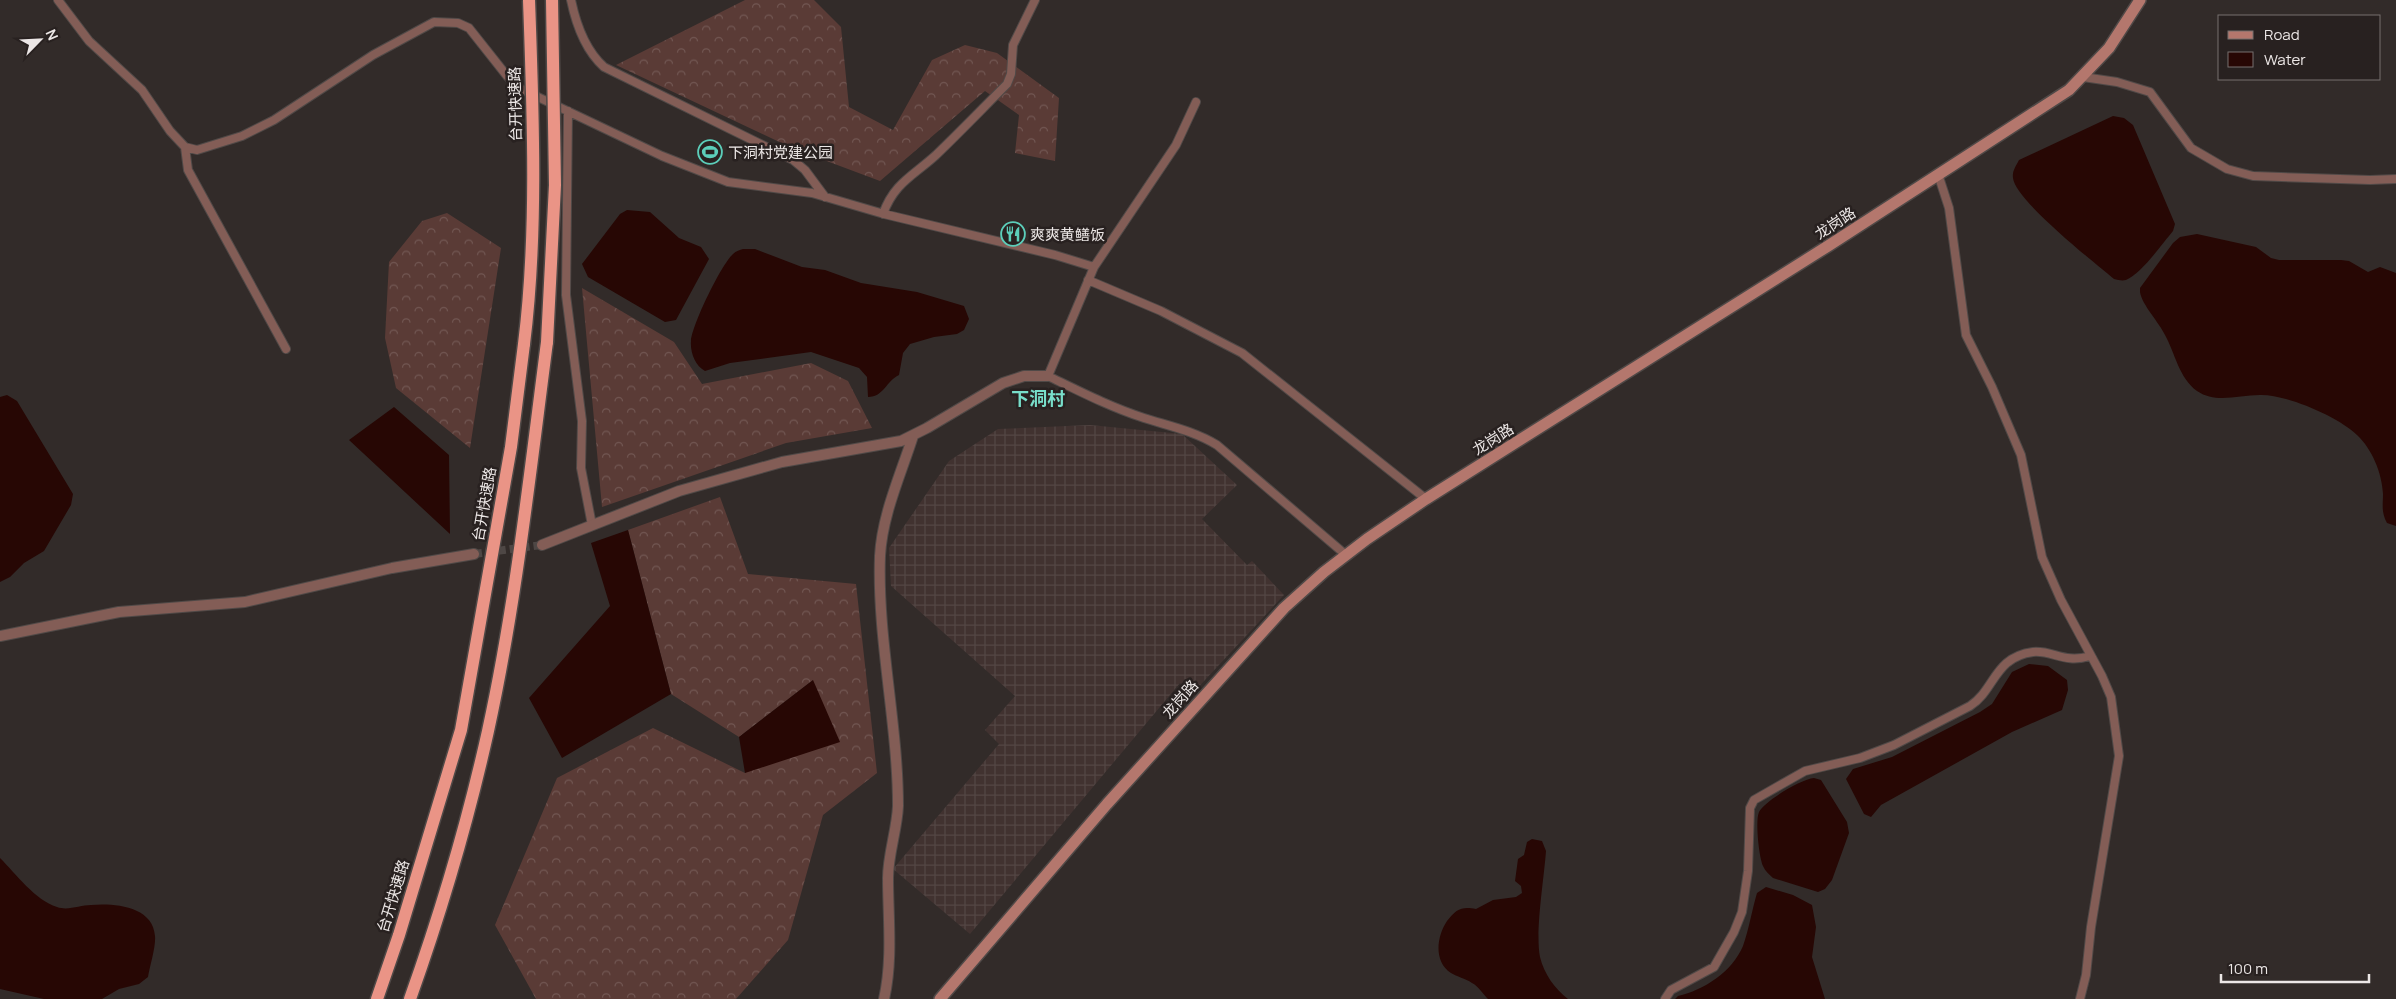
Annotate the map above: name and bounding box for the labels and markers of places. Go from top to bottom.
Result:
sports icon: 下洞村党建公园 [697,139,723,165]
place label: 下洞村党建公园 [728,142,833,163]
restaurant icon: 爽爽黄鳝饭 [1000,221,1026,247]
place label: 爽爽黄鳝饭 [1030,224,1105,245]

